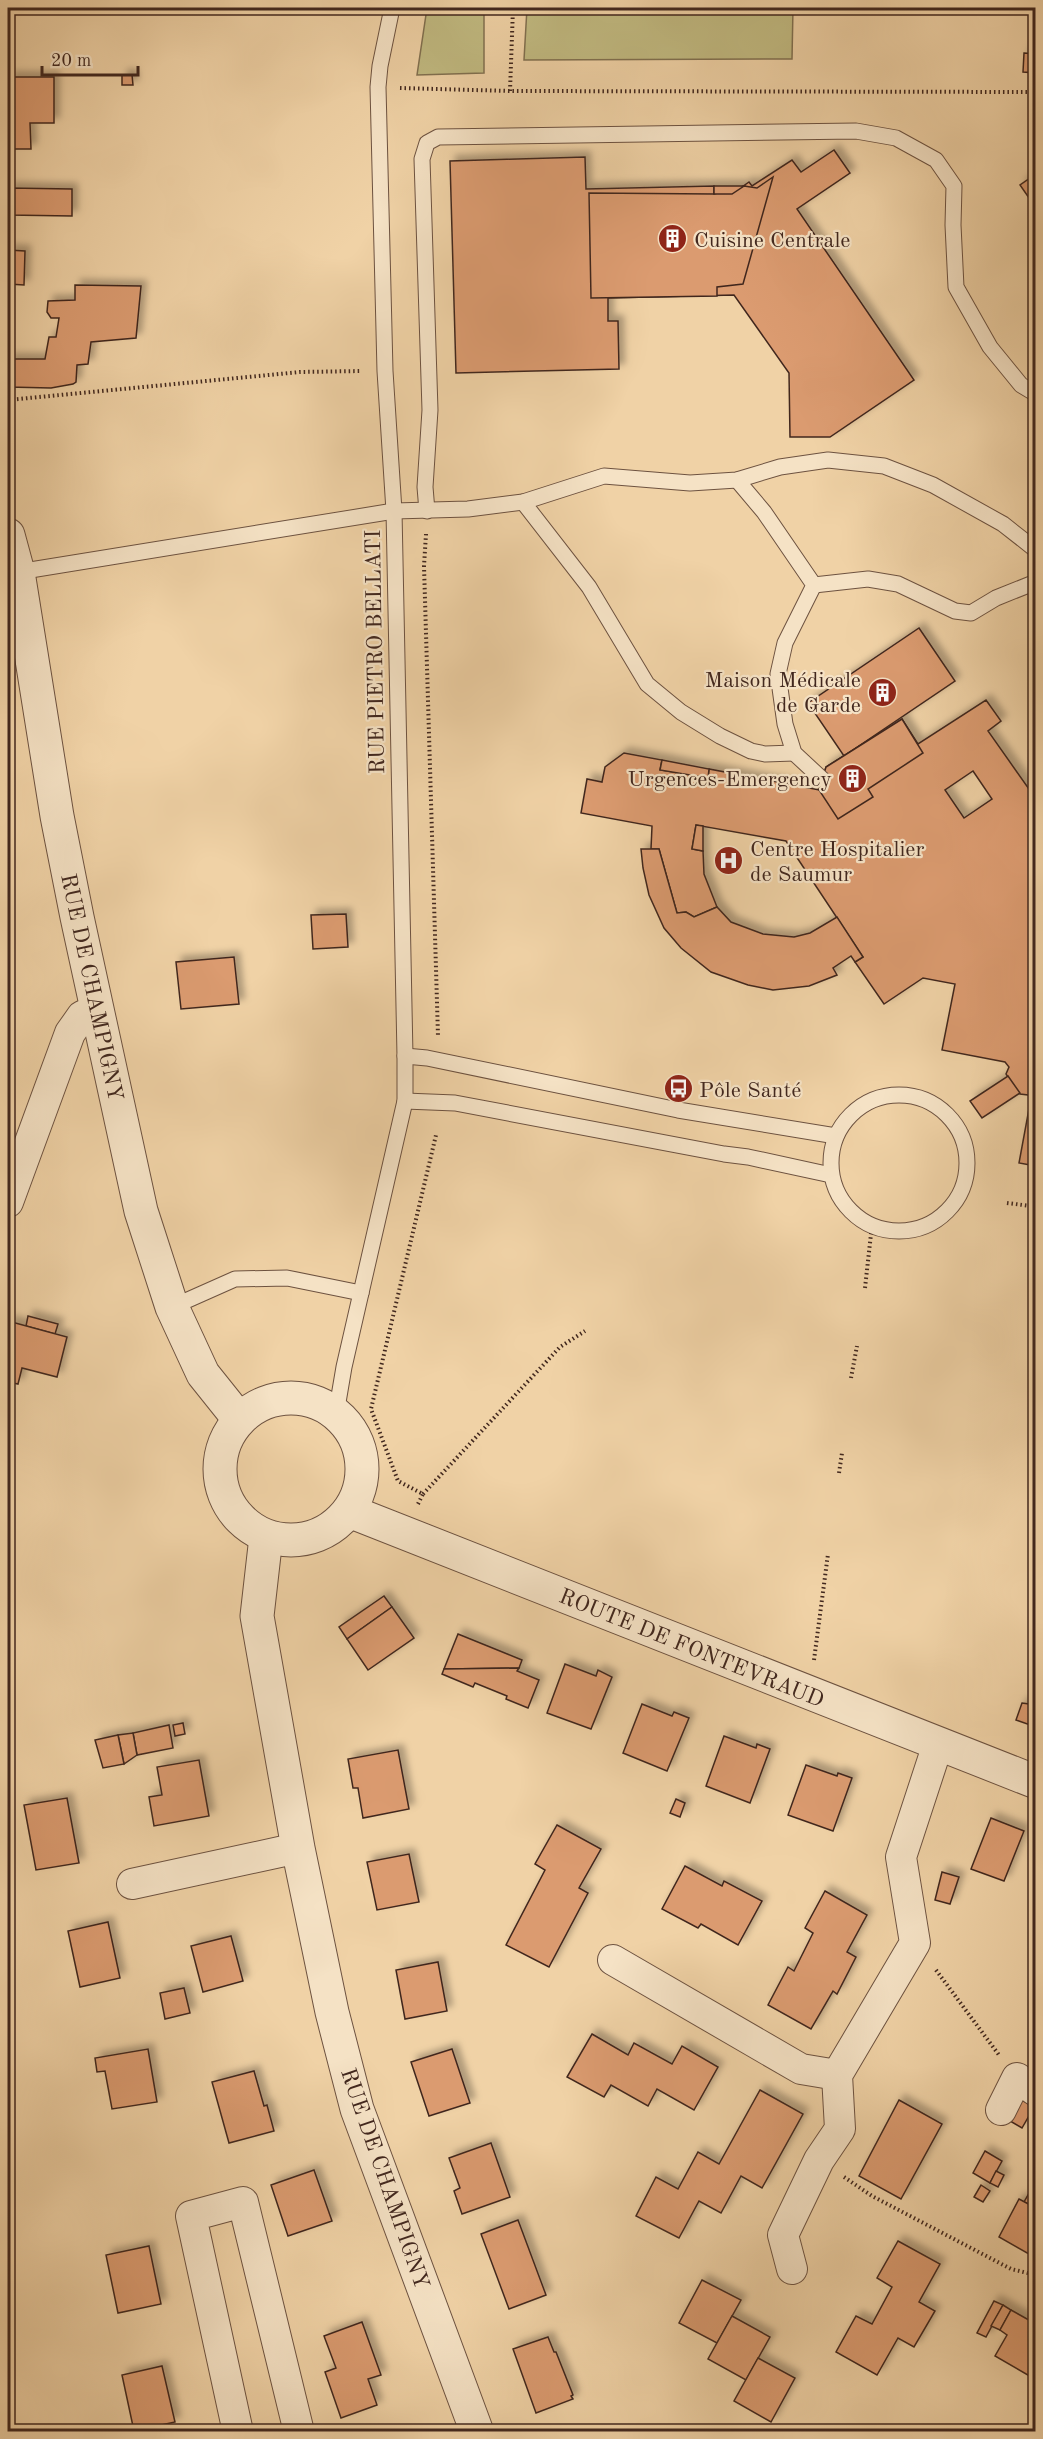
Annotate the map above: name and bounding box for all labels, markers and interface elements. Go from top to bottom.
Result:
scale bar [42,39,138,77]
text: 20 m [51,52,91,70]
building icon: Cuisine Centrale [657,223,689,255]
place label: Cuisine Centrale [694,230,850,252]
street label: RUE PIETRO BELLATI [363,530,389,774]
place label: Maison Médicale de Garde [705,670,861,717]
building icon: Maison Médicale de Garde [866,676,898,708]
building icon: Urgences-Emergency [837,762,869,794]
place label: Urgences-Emergency [628,769,832,791]
place label: Centre Hospitalier de Saumur [750,839,924,886]
hospital icon: Centre Hospitalier de Saumur [713,845,745,877]
street label: RUE DE CHAMPIGNY [56,872,126,1103]
bus stop icon: Pôle Santé [662,1073,694,1105]
place label: Pôle Santé [699,1080,801,1102]
street label: ROUTE DE FONTEVRAUD [556,1586,827,1712]
street label: RUE DE CHAMPIGNY [336,2066,432,2292]

